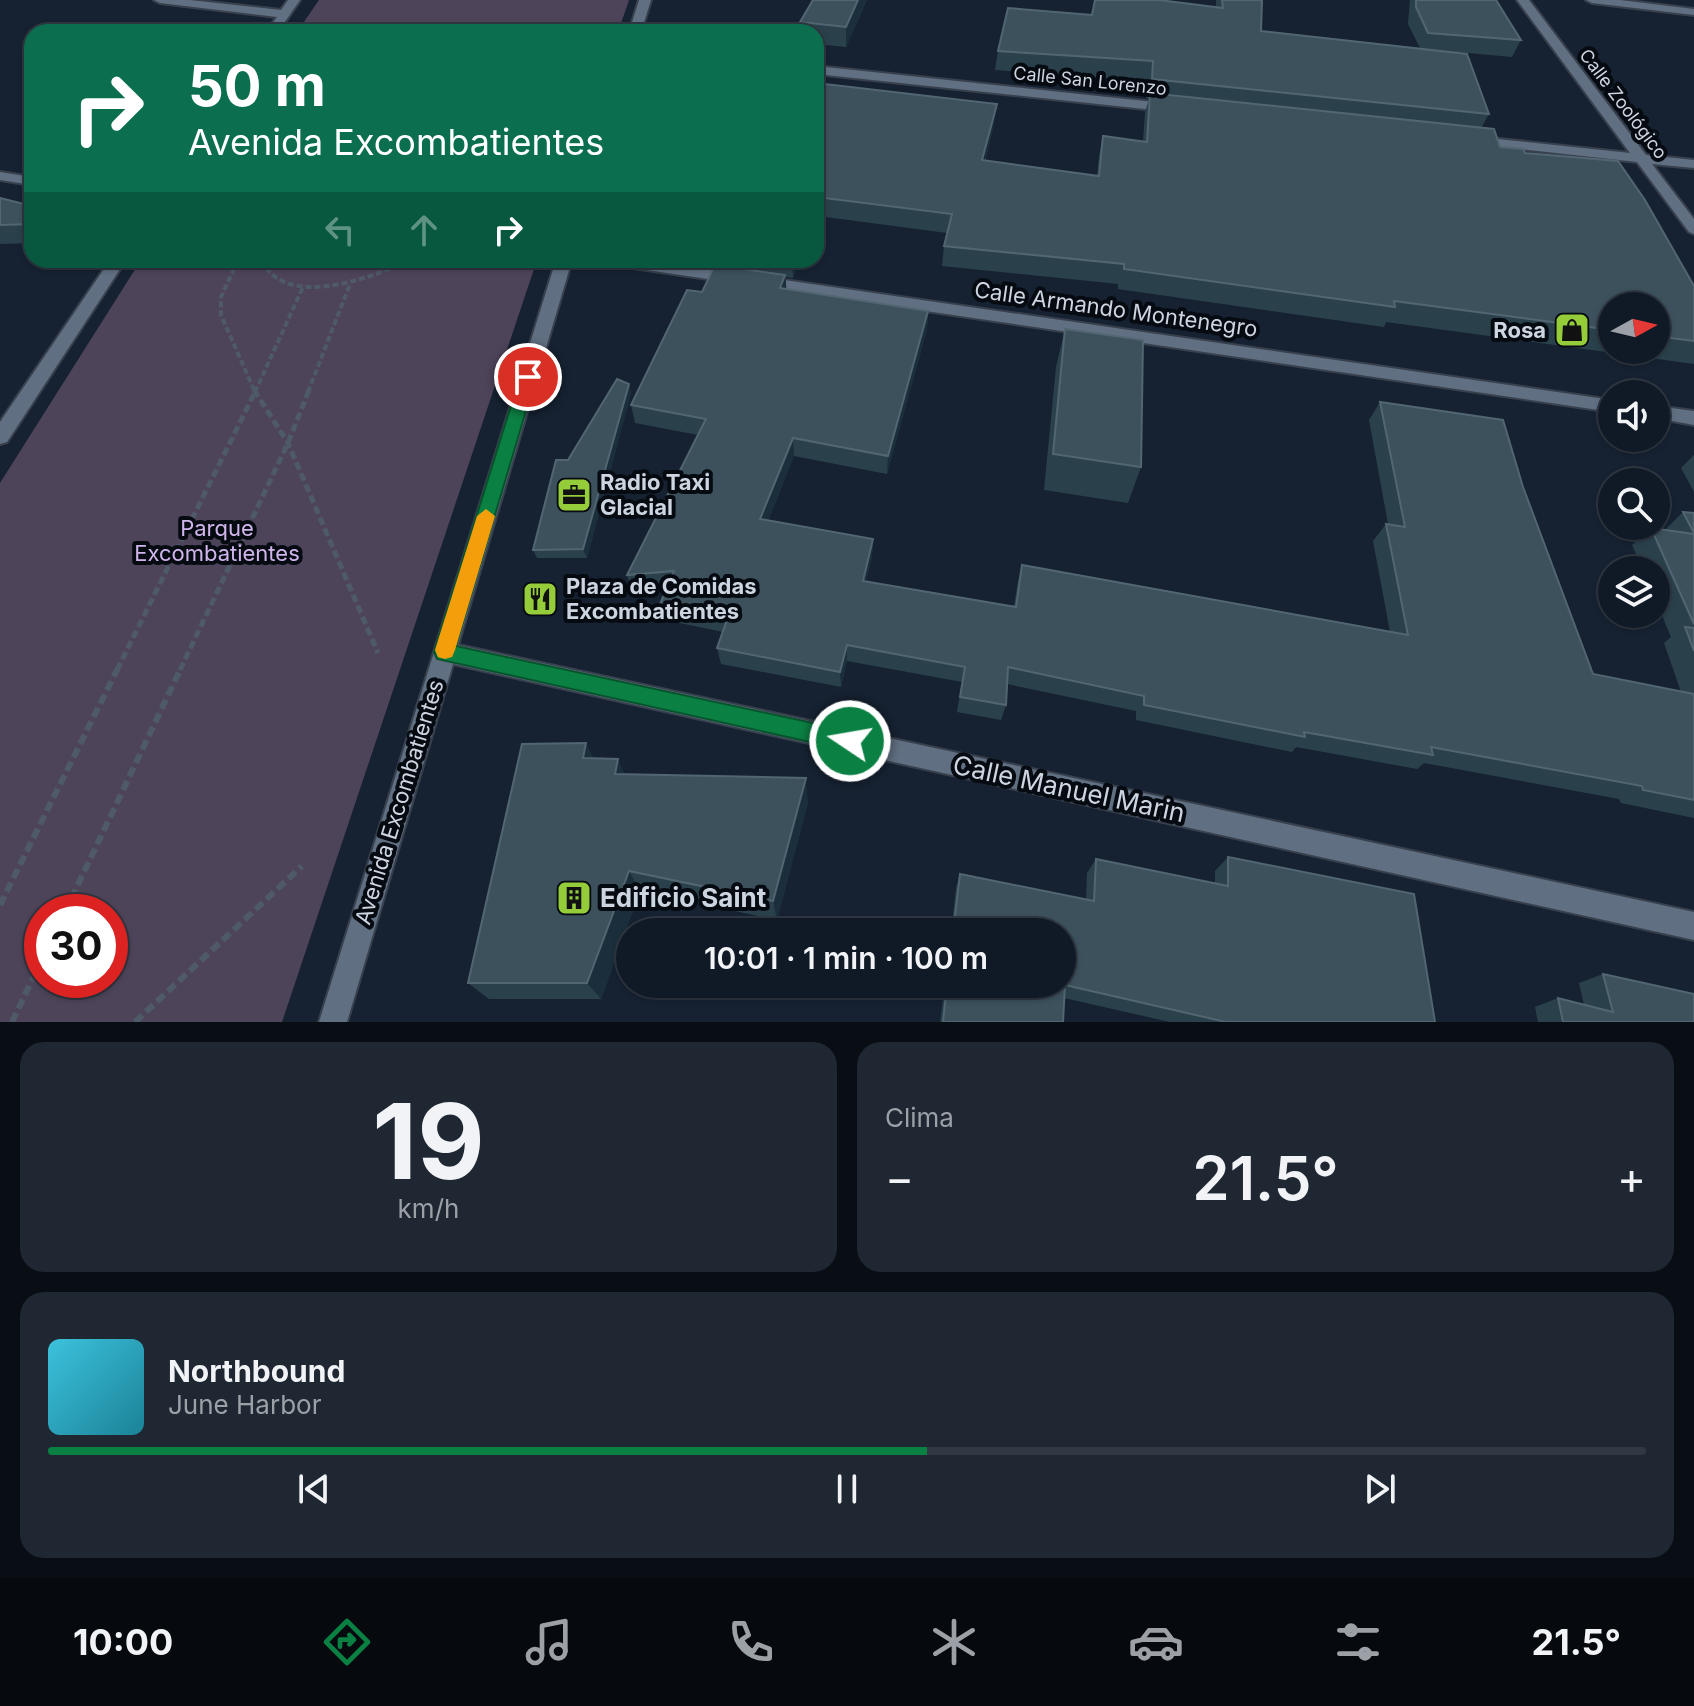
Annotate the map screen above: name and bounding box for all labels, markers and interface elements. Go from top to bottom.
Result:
street label: Calle Zoológico [1575,45,1672,163]
text: 50 m [188,52,326,120]
icon: right [56,56,160,160]
street label: Calle San Lorenzo [1012,62,1168,99]
text: Avenida Excombatientes [188,120,604,164]
icon: left [318,208,362,252]
icon: ahead [402,208,446,252]
icon: right [486,208,530,252]
street label: Calle Armando Montenegro [973,276,1259,342]
north arrow [1598,292,1670,364]
map controls [1598,292,1670,628]
shop icon: Rosa [1553,311,1591,349]
place label: Rosa [1493,317,1546,343]
pin [494,343,562,411]
icon: arrive [506,355,550,399]
button: sound [1598,380,1670,452]
button: search [1598,468,1670,540]
place label: Radio Taxi Glacial [600,469,710,520]
office icon: Radio Taxi Glacial [555,476,593,514]
park label: Parque Excombatientes [134,515,300,566]
button: layers [1598,556,1670,628]
place label: Plaza de Comidas Excombatientes [566,573,757,624]
restaurant icon: Plaza de Comidas Excombatientes [521,580,559,618]
street label: Avenida Excombatientes [349,677,449,927]
position arrow [808,699,892,783]
street label: Calle Manuel Marin [950,749,1188,828]
building icon: Edificio Saint [555,879,593,917]
place label: Edificio Saint [600,882,767,913]
speed limit sign: 30 [24,894,128,998]
text: 10:01 · 1 min · 100 m [704,940,988,976]
text: 19 [372,1078,485,1204]
text: Clima [885,1102,954,1133]
text: 21.5° [1192,1142,1339,1214]
text: − [885,1151,914,1205]
text: + [1617,1151,1646,1205]
text: km/h [398,1193,459,1224]
text: Northbound [168,1353,345,1389]
text: June Harbor [168,1389,321,1420]
icon: previous [292,1467,336,1511]
icon: pause [825,1467,869,1511]
icon: next [1358,1467,1402,1511]
icon: directions [319,1614,375,1670]
icon: music [521,1614,577,1670]
icon: phone [723,1614,779,1670]
icon: climate [926,1614,982,1670]
icon: car [1128,1614,1184,1670]
icon: filters [1330,1614,1386,1670]
text: 10:00 [73,1620,173,1664]
text: 21.5° [1532,1620,1621,1664]

